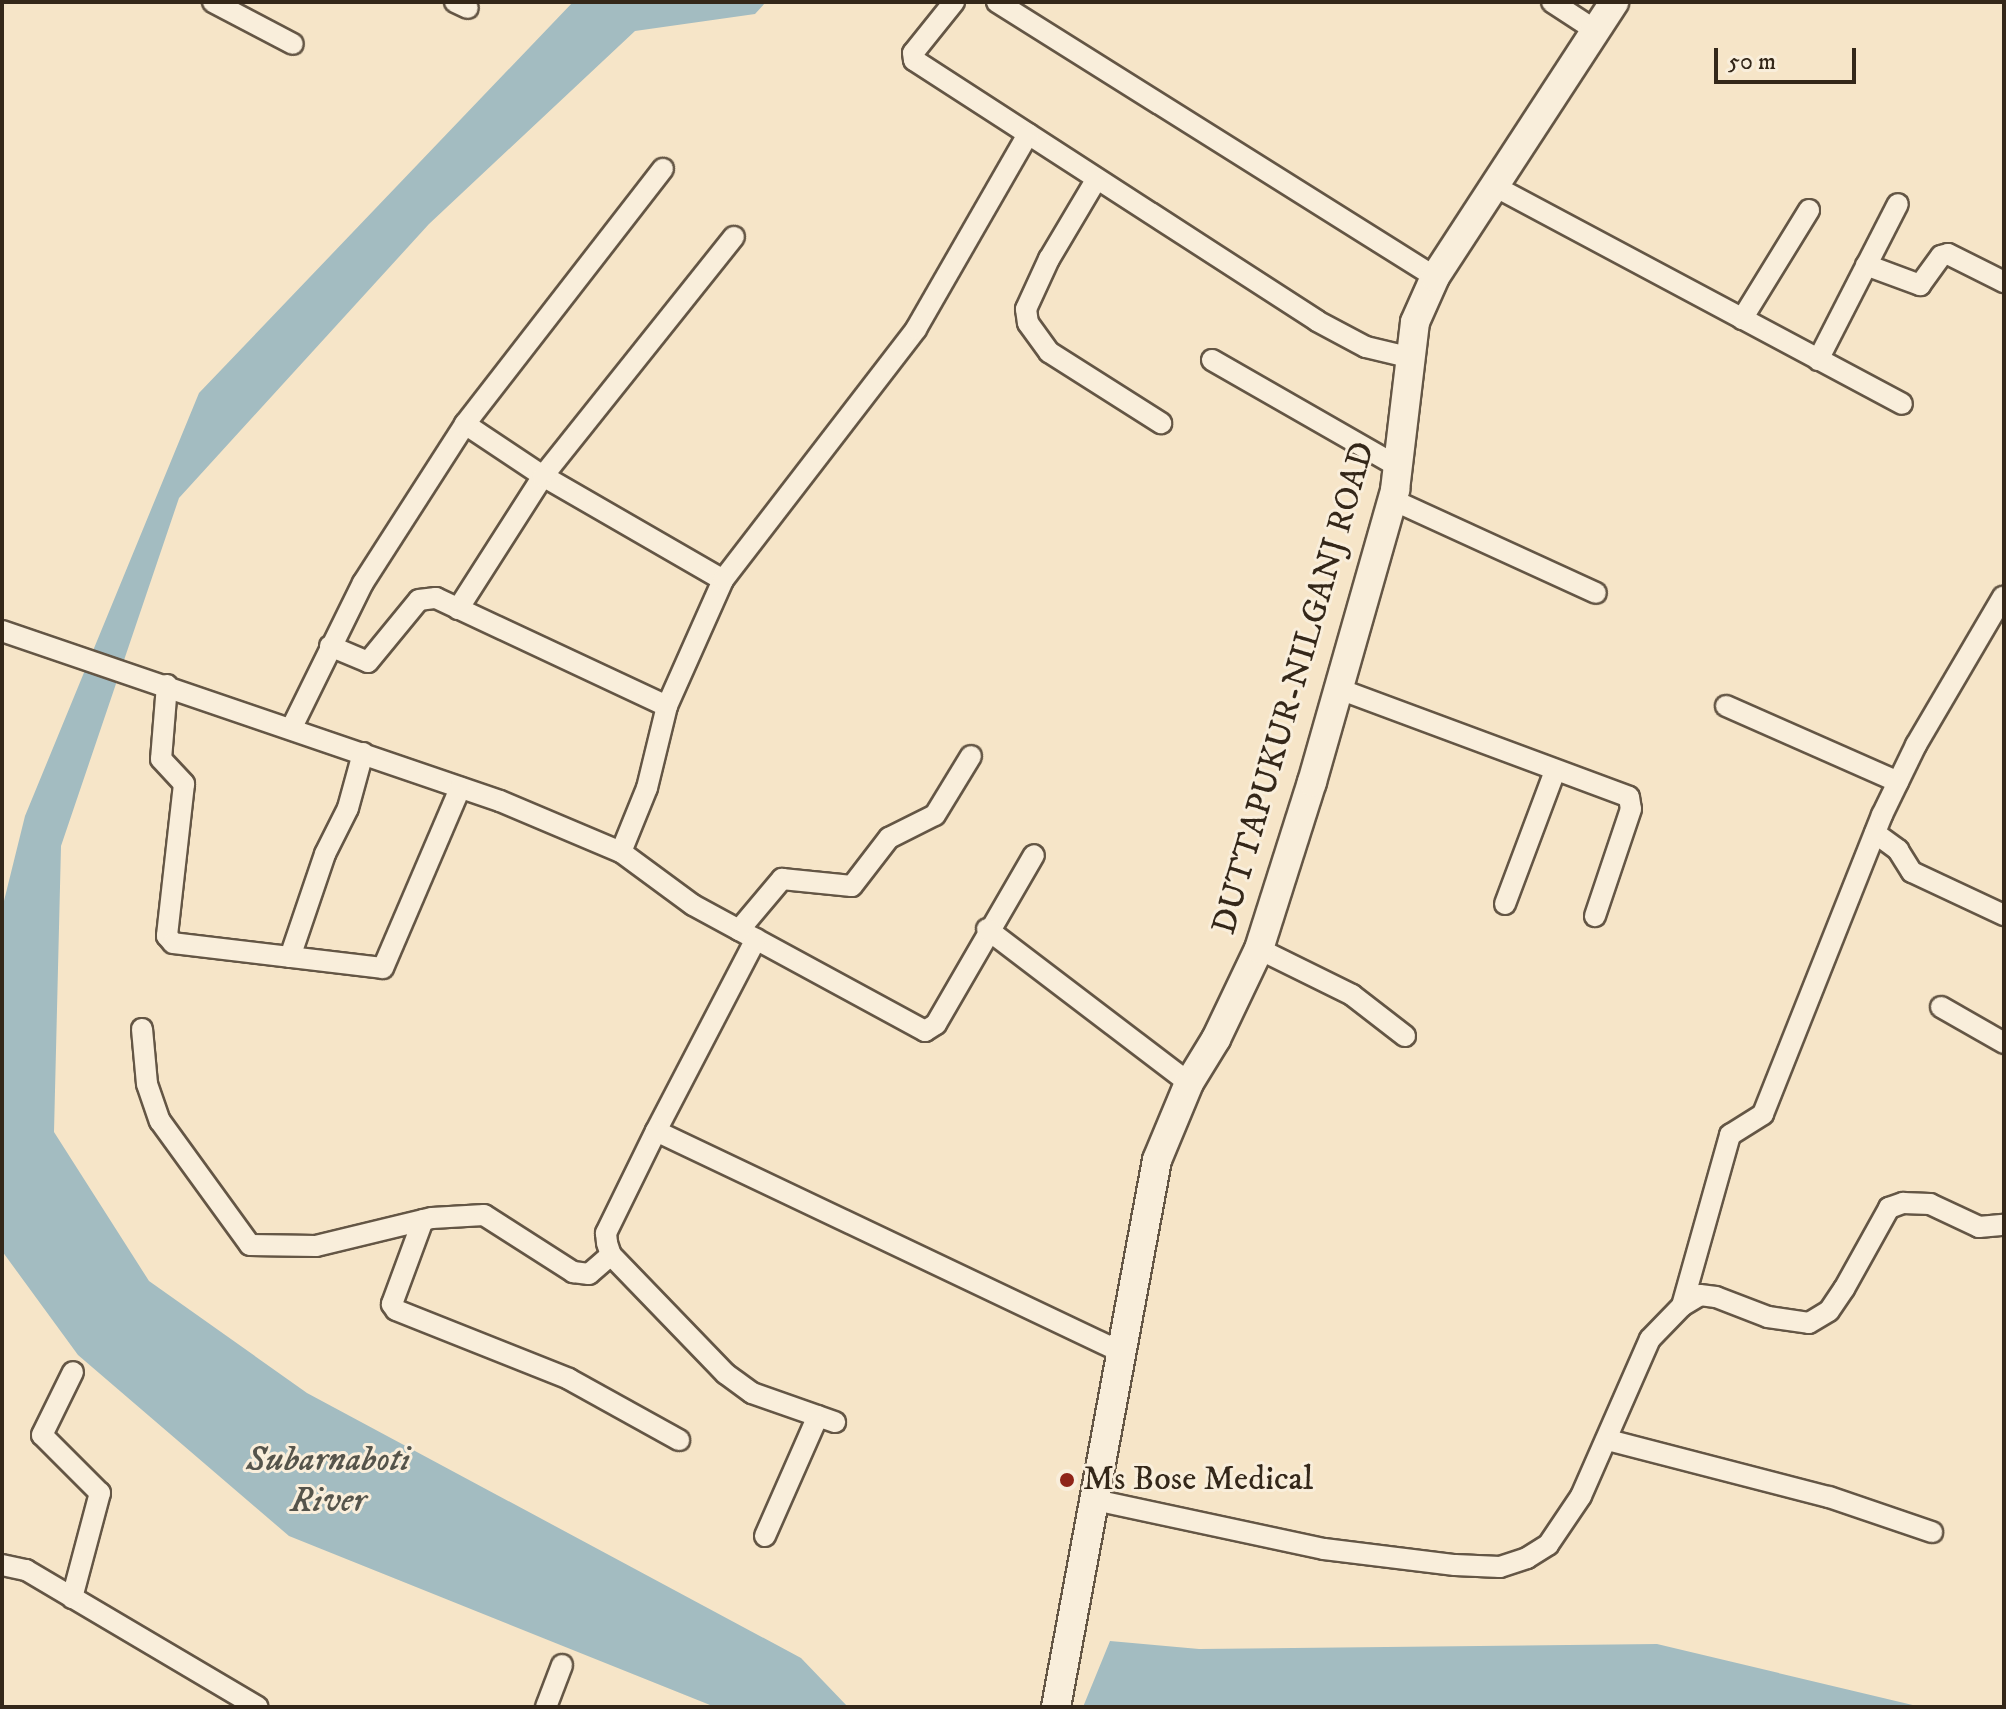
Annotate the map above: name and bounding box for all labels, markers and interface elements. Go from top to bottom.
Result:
scale bar [1718,32,1860,82]
text: 50 m [1728,47,1776,77]
street label: DUTTAPUKUR-NILGANJ ROAD [1204,437,1384,939]
water label: Subarnaboti River [246,1437,410,1522]
place label: Ms Bose Medical [1083,1460,1313,1500]
marker: Ms Bose Medical [1058,1471,1076,1489]

